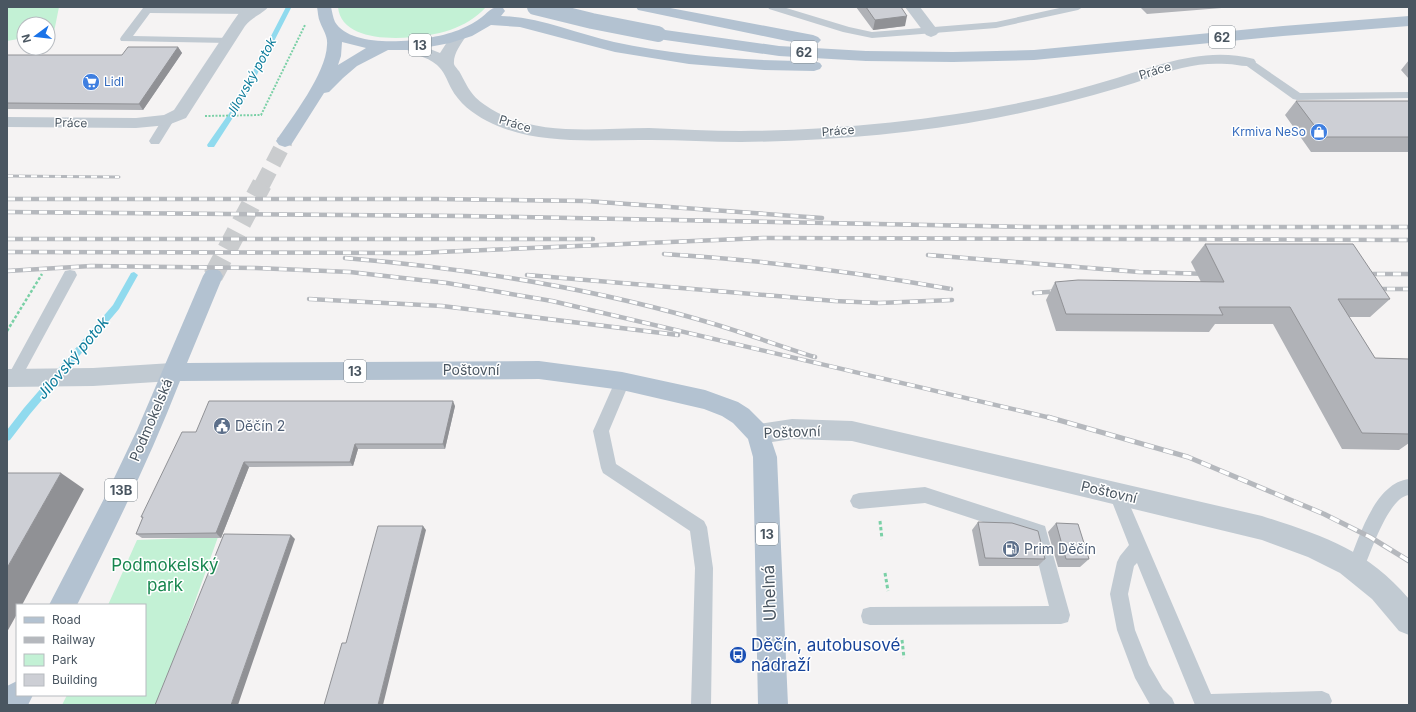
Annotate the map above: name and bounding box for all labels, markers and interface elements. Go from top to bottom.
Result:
north arrow [16,16,56,56]
road number: 62 [1209,26,1235,48]
text: N [18,33,34,44]
water label: Jílovský potok [223,34,280,120]
road number: 13 [409,34,431,56]
road number: 62 [791,41,817,63]
street label: Práce [1137,59,1173,82]
supermarket icon: Lidl [81,72,101,92]
place label: Lidl [104,74,124,89]
street label: Práce [497,112,533,135]
street label: Práce [54,115,88,130]
street label: Práce [821,122,855,139]
shop icon: Krmiva NeSo [1309,122,1329,142]
place label: Krmiva NeSo [1232,124,1306,139]
water label: Jílovský potok [33,312,113,403]
road number: 13 [344,360,366,382]
street label: Poštovní [443,361,500,378]
street label: Podmokelská [125,376,176,464]
public building icon: Děčín 2 [212,416,232,436]
place label: Děčín 2 [235,417,285,434]
street label: Poštovní [763,422,821,441]
street label: Poštovní [1080,477,1139,506]
road number: 13B [105,479,137,501]
road number: 13 [756,523,778,545]
fuel station icon: Prim Děčín [1001,539,1021,559]
place label: Prim Děčín [1024,540,1096,557]
park label: Podmokelský park [111,555,219,595]
street label: Uhelná [758,565,780,621]
legend [16,604,146,696]
text: Road [52,612,81,627]
text: Railway [52,632,96,647]
place label: Děčín, autobusové nádraží [751,635,900,675]
bus stop icon: Děčín, autobusové nádraží [728,645,748,665]
text: Park [52,652,78,667]
text: Building [52,672,97,687]

